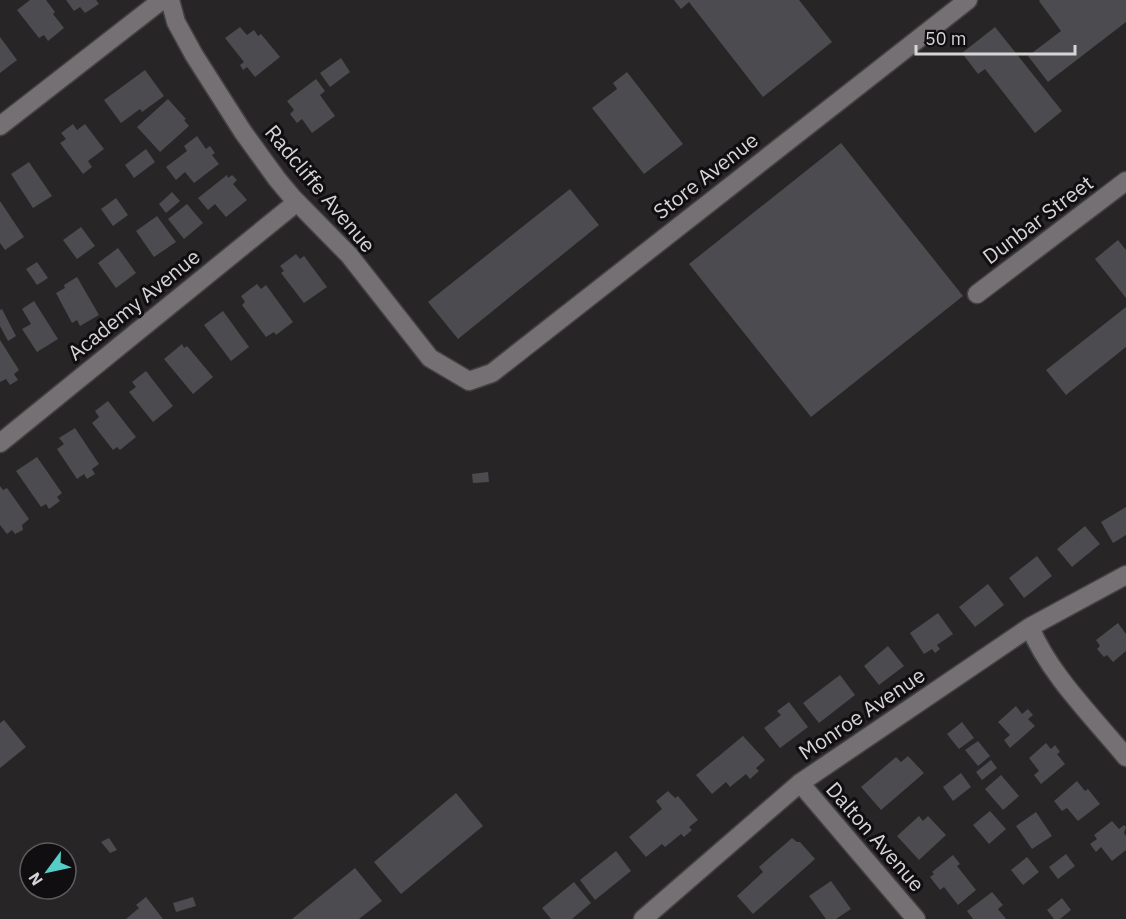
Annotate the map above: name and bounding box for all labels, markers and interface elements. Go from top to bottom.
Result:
scale bar [916,18,1075,56]
text: 50 m [925,27,967,50]
street label: Radcliffe Avenue [259,119,382,258]
street label: Store Avenue [647,126,763,225]
street label: Dunbar Street [976,168,1098,270]
street label: Academy Avenue [61,242,205,366]
street label: Monroe Avenue [793,661,930,766]
street label: Dalton Avenue [820,775,931,897]
north arrow [18,841,78,901]
text: N [24,869,47,889]

